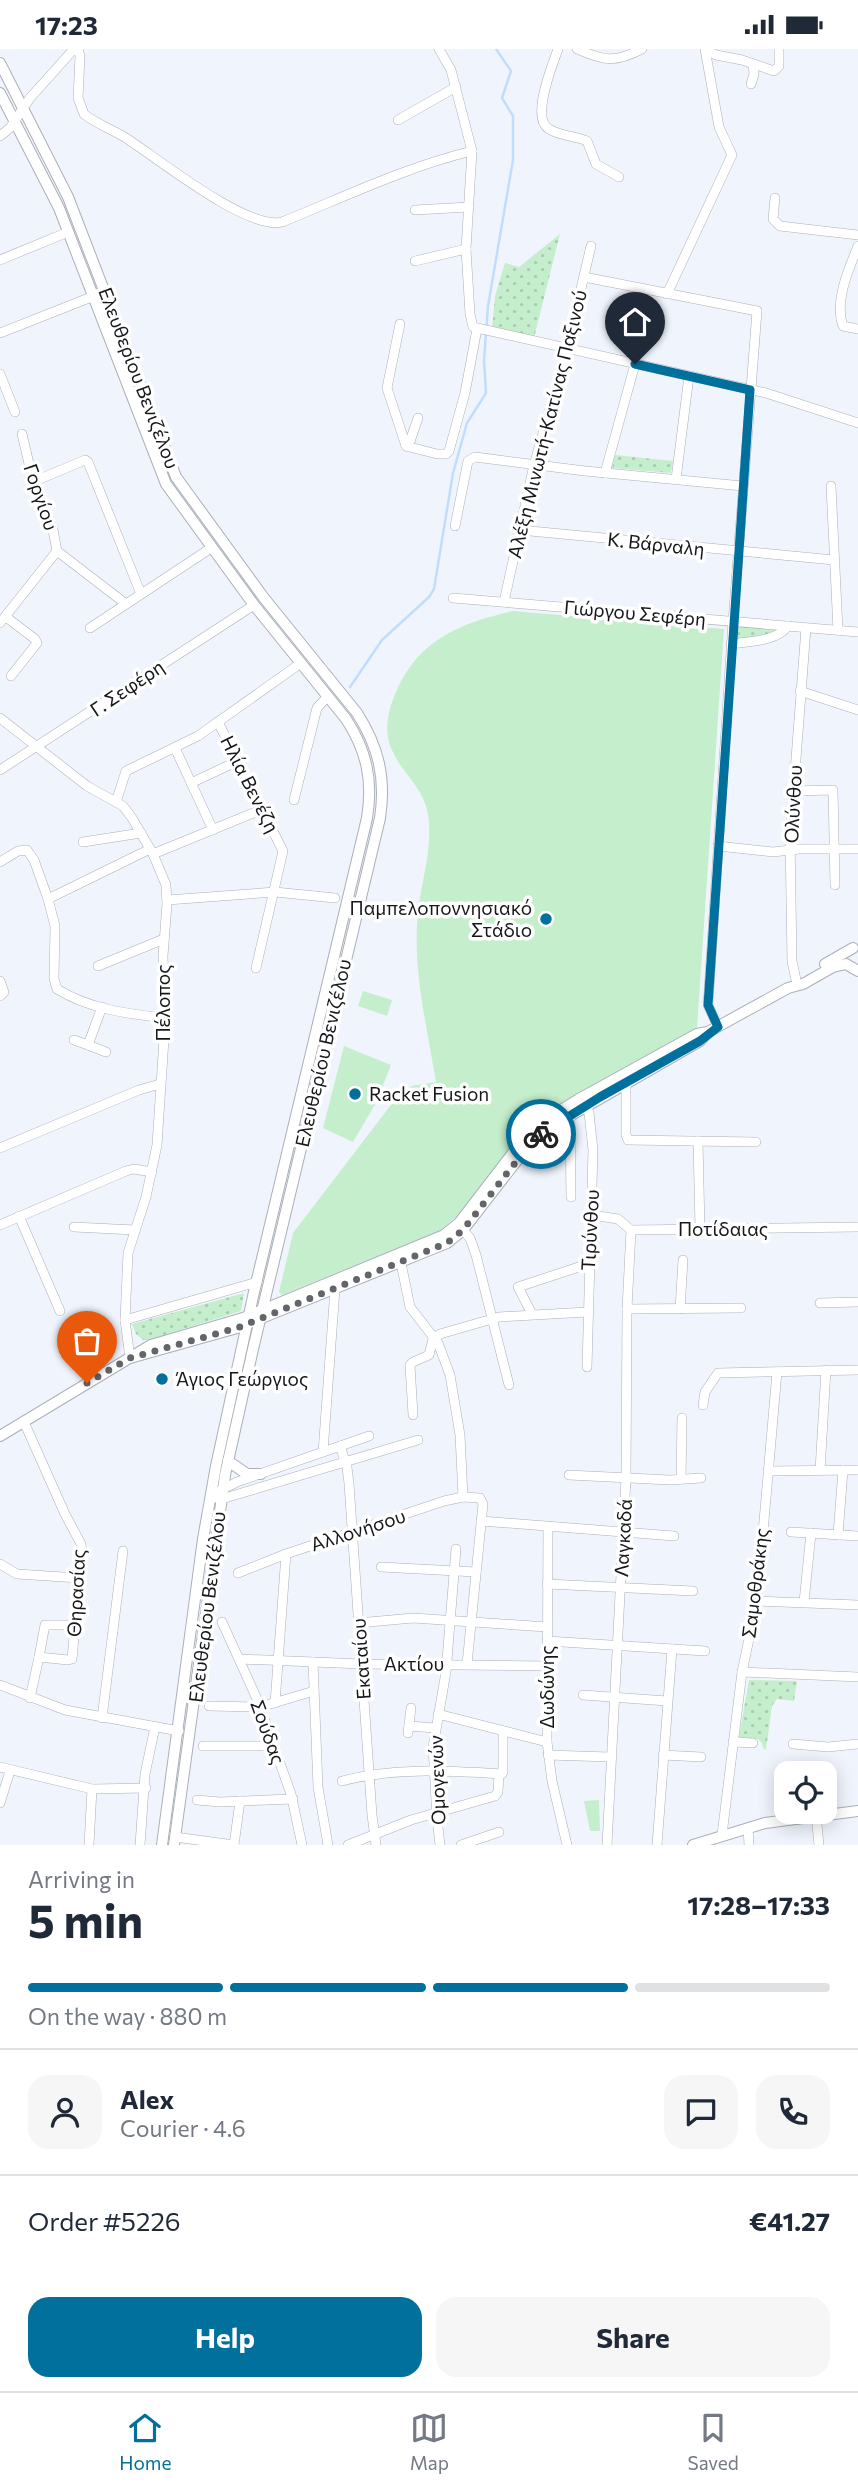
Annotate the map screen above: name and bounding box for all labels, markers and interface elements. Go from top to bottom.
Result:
text: 17:23 [35,9,98,40]
street label: Ελευθερίου Βενιζέλου [94,284,185,472]
street label: Αλέξη Μινωτή-Κατίνας Παξινού [502,287,591,560]
pin [605,292,665,364]
icon: home [616,303,654,341]
street label: Γοργίου [19,461,64,533]
street label: Κ. Βάρναλη [606,527,706,560]
street label: Γιώργου Σεφέρη [563,595,707,630]
street label: Γ. Σεφέρη [85,654,168,721]
street label: Ηλία Βενέζη [216,731,285,836]
street label: Ολύνθου [779,764,806,844]
place label: Παμπελοποννησιακό Στάδιο [349,896,532,941]
marker: Παμπελοποννησιακό Στάδιο [538,911,554,927]
street label: Ελευθερίου Βενιζέλου [290,957,355,1149]
street label: Πέλοπος [151,964,174,1042]
place label: Racket Fusion [369,1082,489,1105]
marker: Racket Fusion [347,1086,363,1102]
courier [506,1099,576,1169]
icon: bike [522,1115,560,1153]
street label: Τιρύνθου [576,1189,603,1271]
street label: Ποτίδαιας [678,1217,768,1240]
pin [57,1311,117,1383]
icon: bag [68,1322,106,1360]
place label: Άγιος Γεώργιος [175,1367,308,1390]
marker: Άγιος Γεώργιος [154,1371,170,1387]
street label: Λαγκαδά [609,1498,636,1578]
street label: Αλλονήσου [307,1503,408,1556]
street label: Ελευθερίου Βενιζέλου [183,1510,230,1704]
street label: Σαμοθράκης [736,1527,773,1639]
street label: Θηρασίας [62,1548,89,1637]
street label: Εκαταίου [346,1618,375,1700]
street label: Δωδώνης [535,1645,558,1729]
street label: Ακτίου [384,1652,444,1675]
street label: Σούδας [246,1697,291,1767]
street label: Ομογενών [423,1734,450,1825]
map controls [774,1761,837,1824]
button: locate [774,1761,837,1824]
text: Arriving in [28,1865,135,1893]
text: 17:28–17:33 [687,1889,830,1920]
text: 5 min [28,1891,143,1947]
text: On the way · 880 m [28,2002,227,2030]
button: person [28,2075,102,2149]
button: chat [664,2075,738,2149]
button: phone [756,2075,830,2149]
text: Alex [120,2083,174,2114]
text: Courier · 4.6 [120,2114,246,2142]
text: Order #5226 [28,2205,181,2236]
text: €41.27 [749,2205,830,2236]
button: Help [28,2297,422,2377]
button: Share [436,2297,830,2377]
tab: Home [119,2409,171,2474]
tab: Map [410,2409,449,2474]
tab: Saved [687,2409,739,2474]

